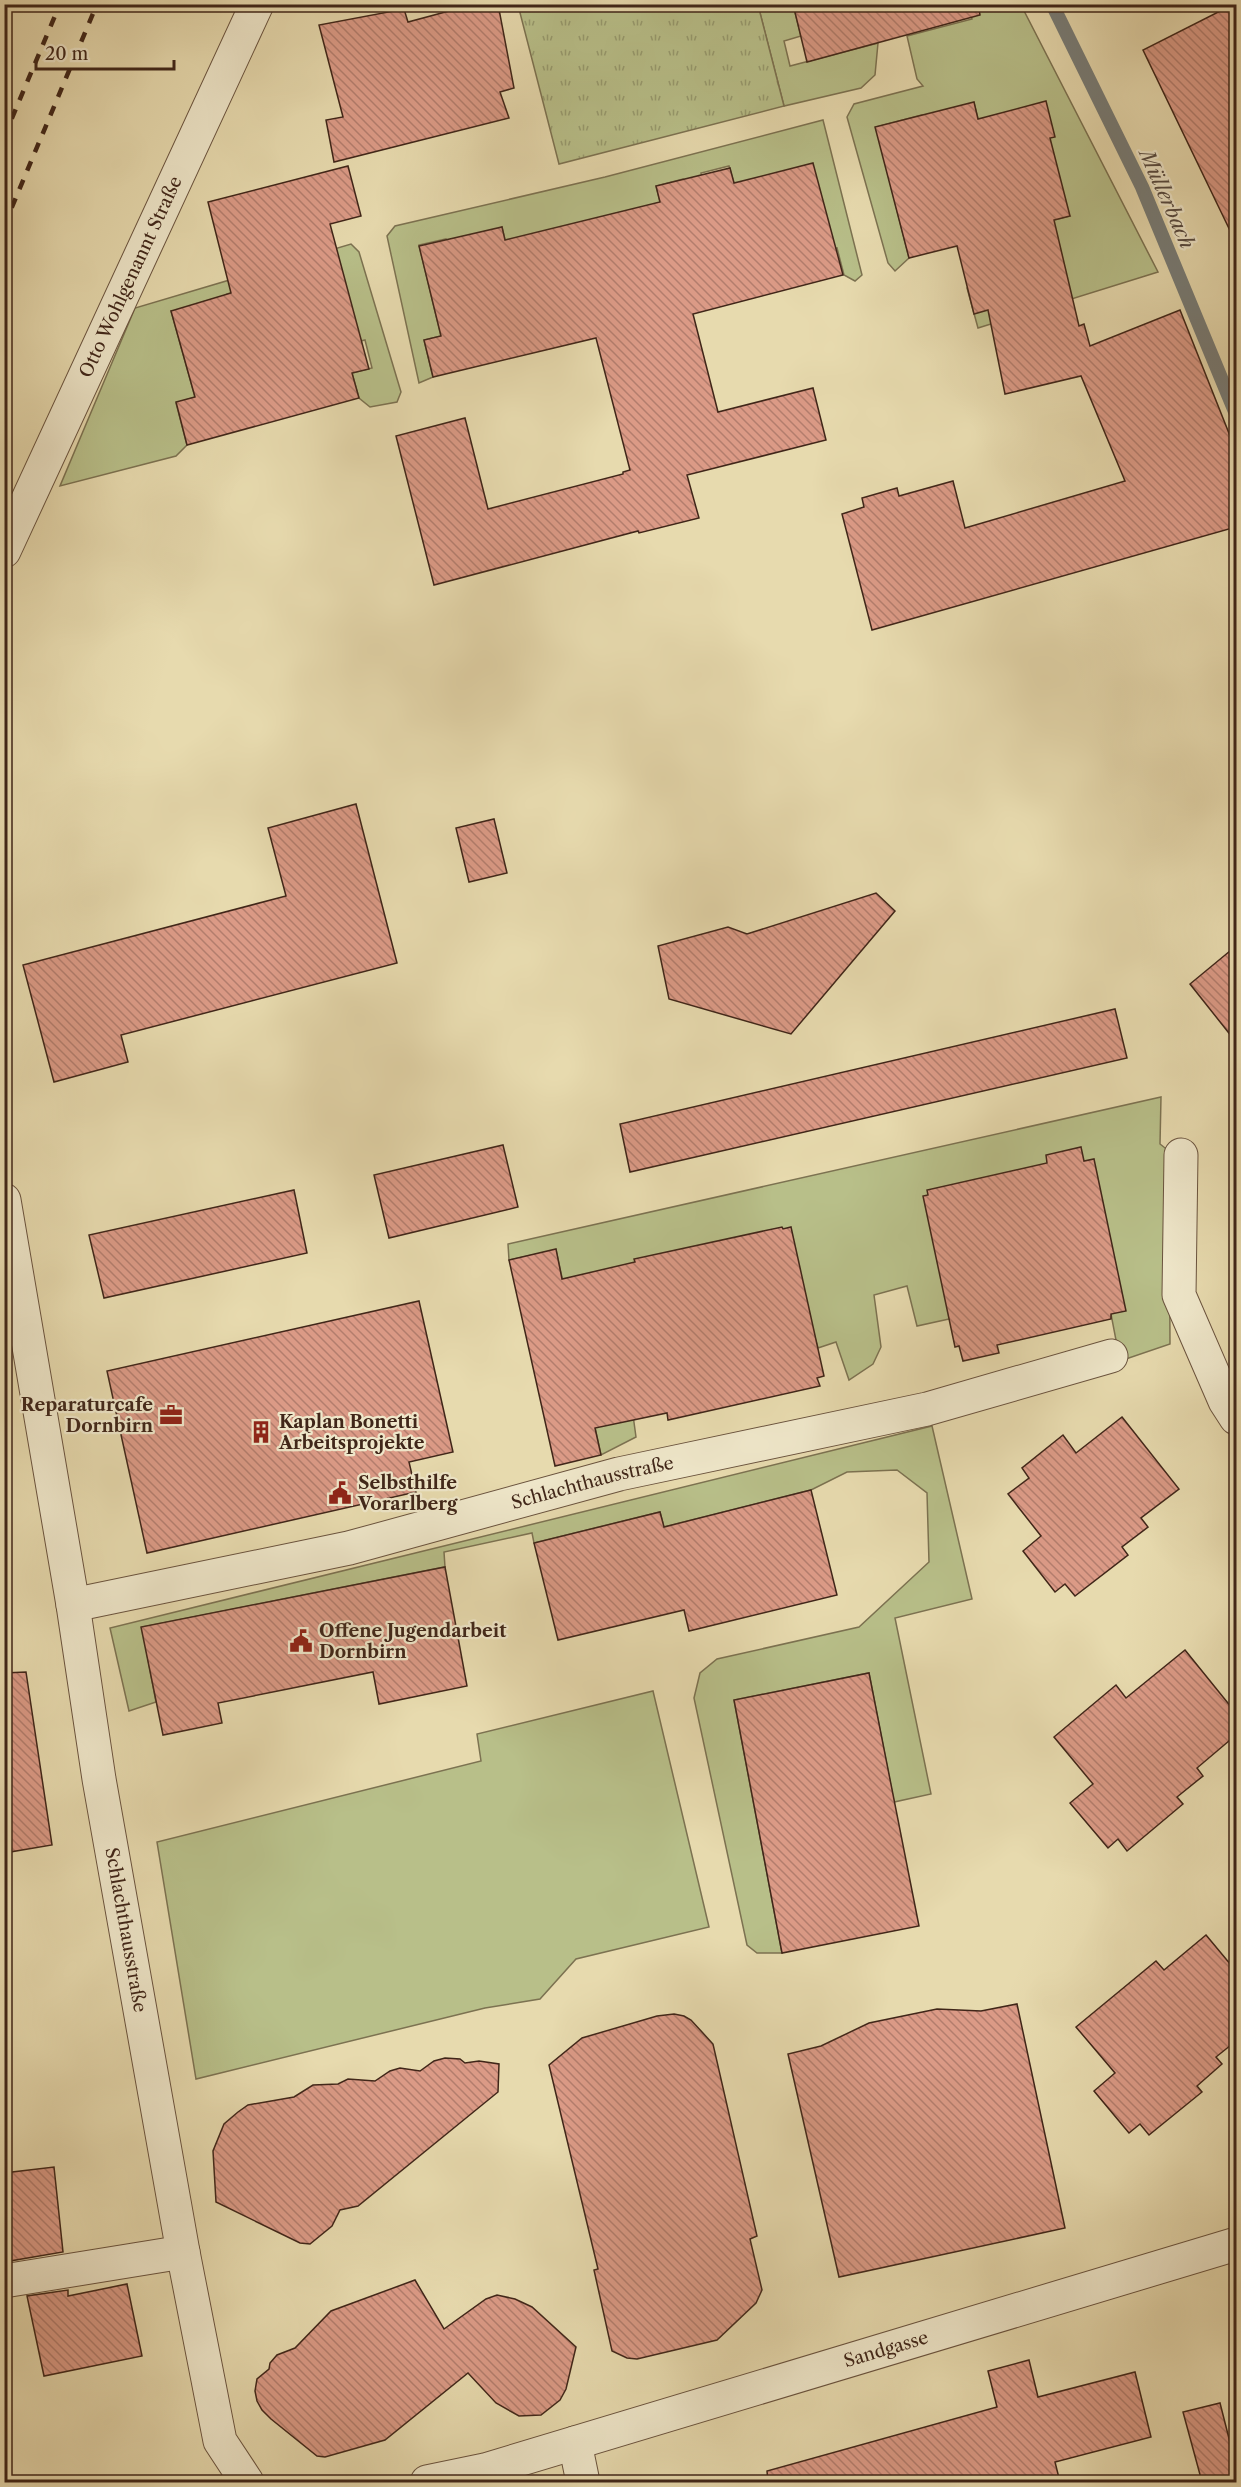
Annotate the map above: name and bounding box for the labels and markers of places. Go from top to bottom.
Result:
place label: Reparaturcafe Dornbirn [21,1394,154,1437]
office icon: Reparaturcafe Dornbirn [158,1402,184,1428]
place label: Kaplan Bonetti Arbeitsprojekte [278,1411,425,1454]
building icon: Kaplan Bonetti Arbeitsprojekte [248,1419,274,1445]
place label: Selbsthilfe Vorarlberg [357,1472,458,1515]
public building icon: Selbsthilfe Vorarlberg [327,1480,353,1506]
place label: Offene Jugendarbeit Dornbirn [319,1620,507,1663]
public building icon: Offene Jugendarbeit Dornbirn [288,1628,314,1654]

